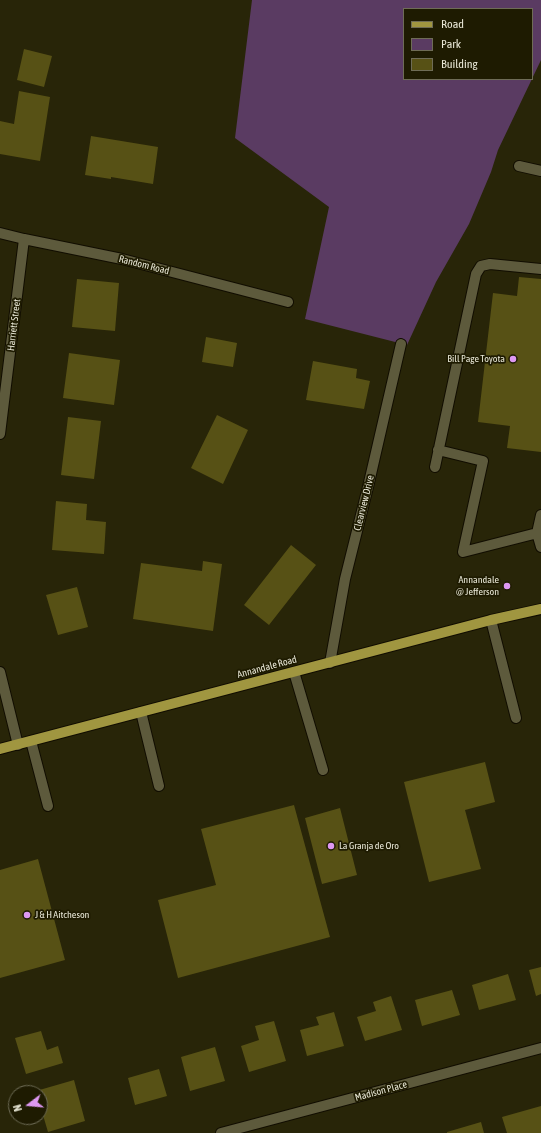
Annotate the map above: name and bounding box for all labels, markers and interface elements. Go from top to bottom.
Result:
legend [403,8,533,80]
text: Road [441,17,464,31]
text: Park [441,37,461,51]
text: Building [441,57,478,71]
street label: Random Road [118,253,170,277]
street label: Harriett Street [5,298,23,352]
place label: Bill Page Toyota [447,353,505,365]
marker: Bill Page Toyota [508,354,518,364]
street label: Clearview Drive [351,474,377,532]
place label: Annandale @ Jefferson [456,574,499,598]
marker: Annandale @ Jefferson [502,581,512,591]
street label: Annandale Road [236,653,298,681]
place label: La Granja de Oro [339,840,399,852]
marker: La Granja de Oro [326,841,336,851]
place label: J & H Aitcheson [35,909,89,921]
marker: J & H Aitcheson [22,910,32,920]
street label: Madison Place [354,1078,408,1104]
north arrow [8,1085,48,1125]
text: N [11,1103,24,1113]

